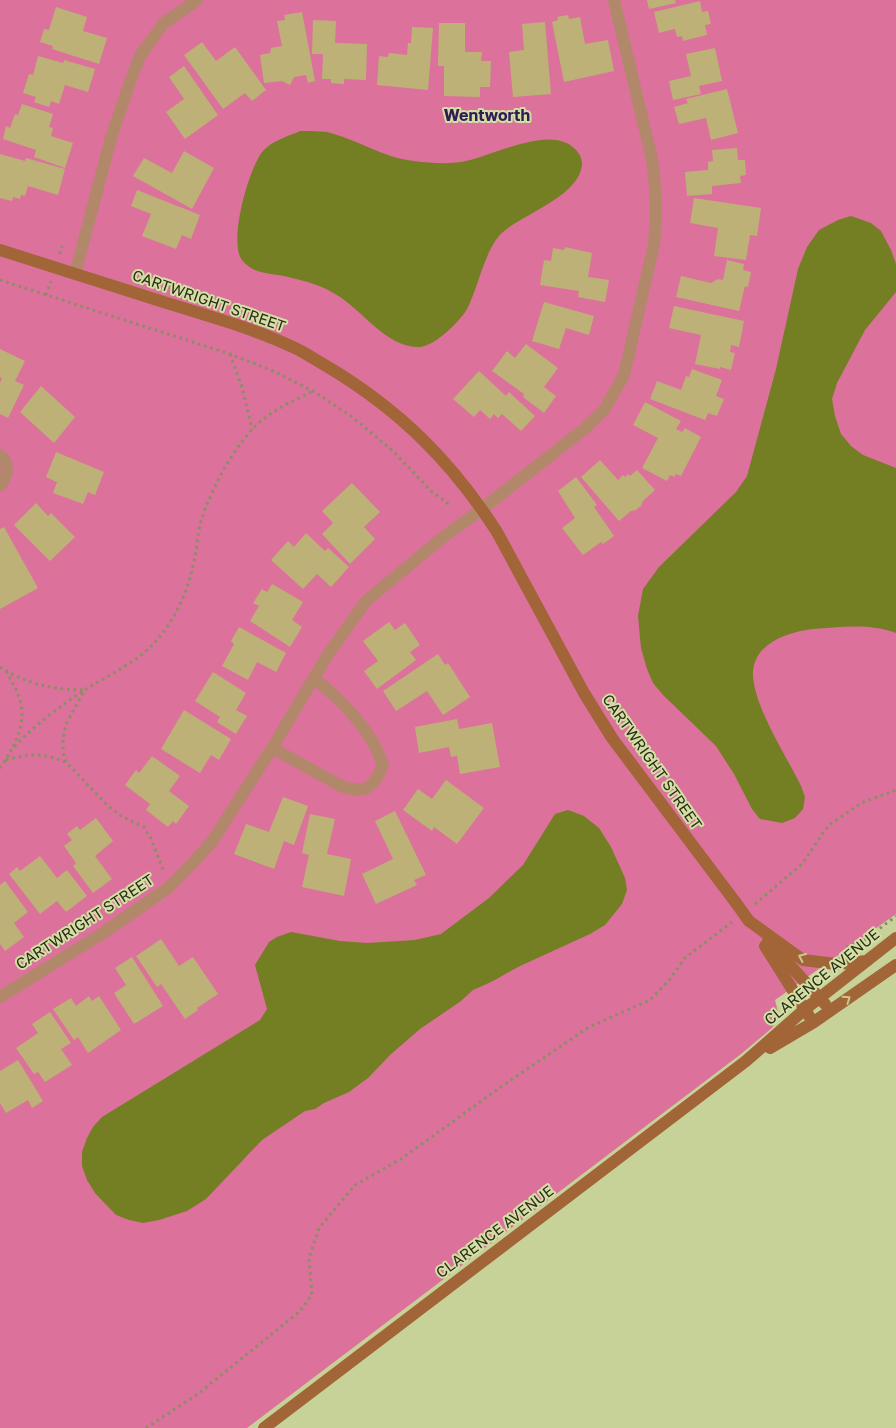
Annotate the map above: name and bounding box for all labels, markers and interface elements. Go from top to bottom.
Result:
district label: Wentworth [444,105,530,125]
street label: CARTWRIGHT STREET [130,265,288,335]
street label: CARTWRIGHT STREET [599,690,706,832]
street label: CARTWRIGHT STREET [12,870,157,972]
street label: CLARENCE AVENUE [760,924,882,1028]
one-way arrow [798,953,807,964]
one-way arrow [842,996,851,1005]
street label: CLARENCE AVENUE [432,1181,557,1281]

